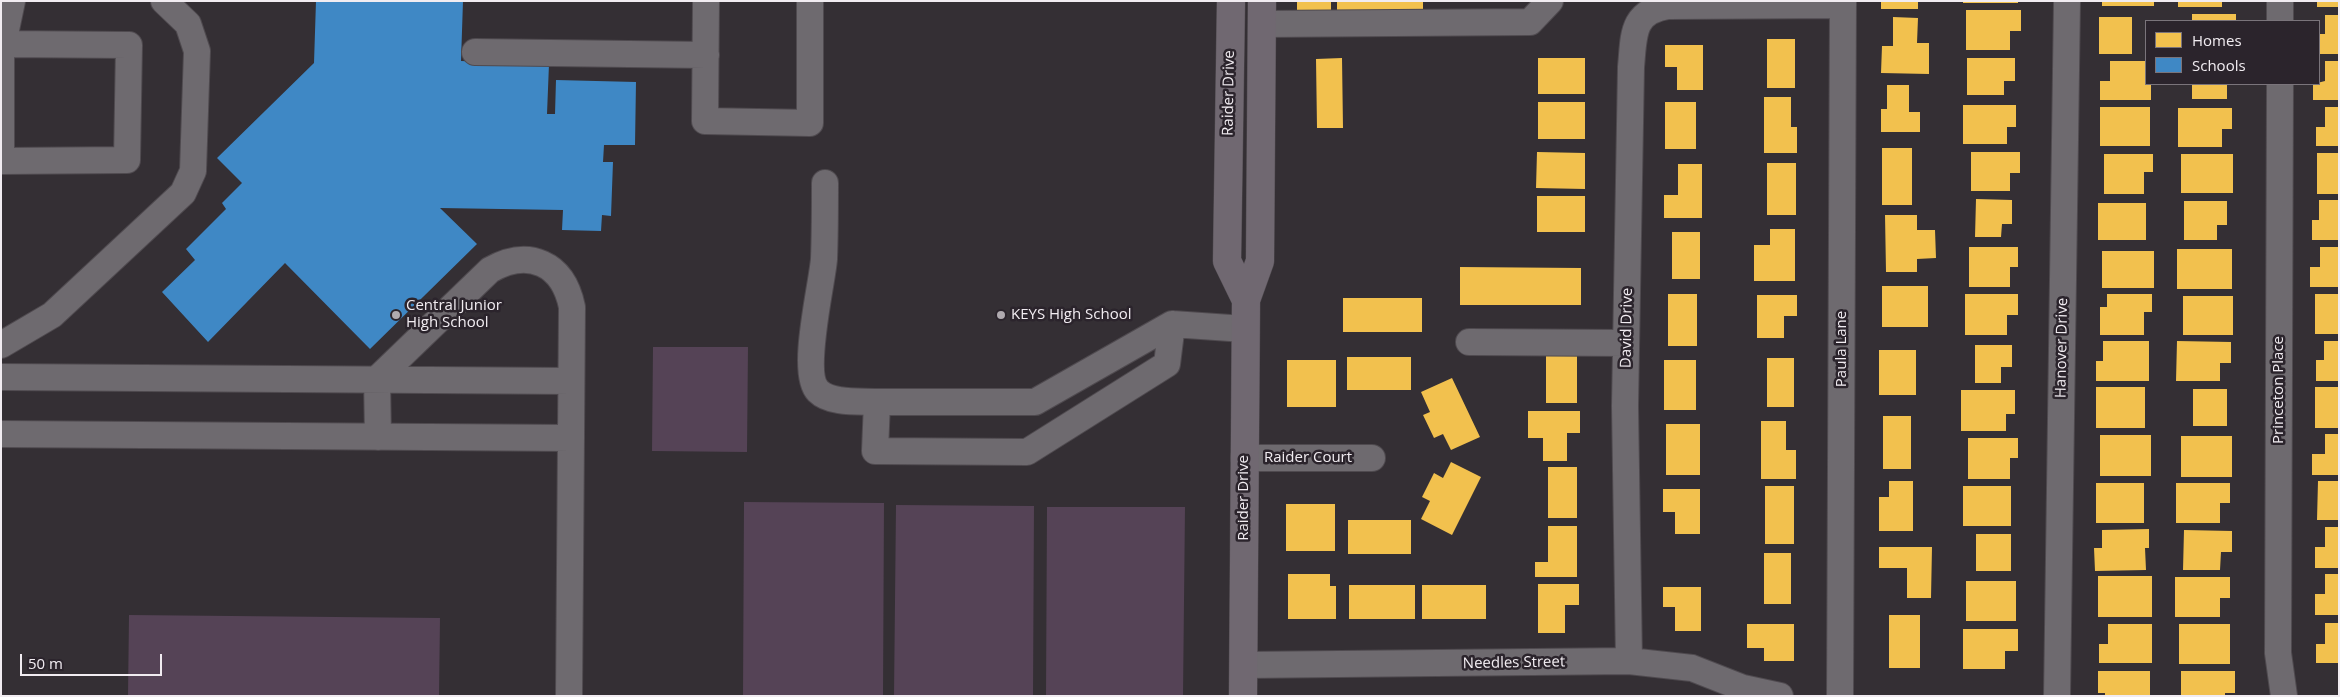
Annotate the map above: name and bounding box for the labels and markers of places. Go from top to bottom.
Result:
place label: Central Junior High School [406,297,502,332]
place label: KEYS High School [1011,306,1132,324]
marker: Central Junior High School [390,309,402,321]
marker: KEYS High School [995,309,1007,321]

